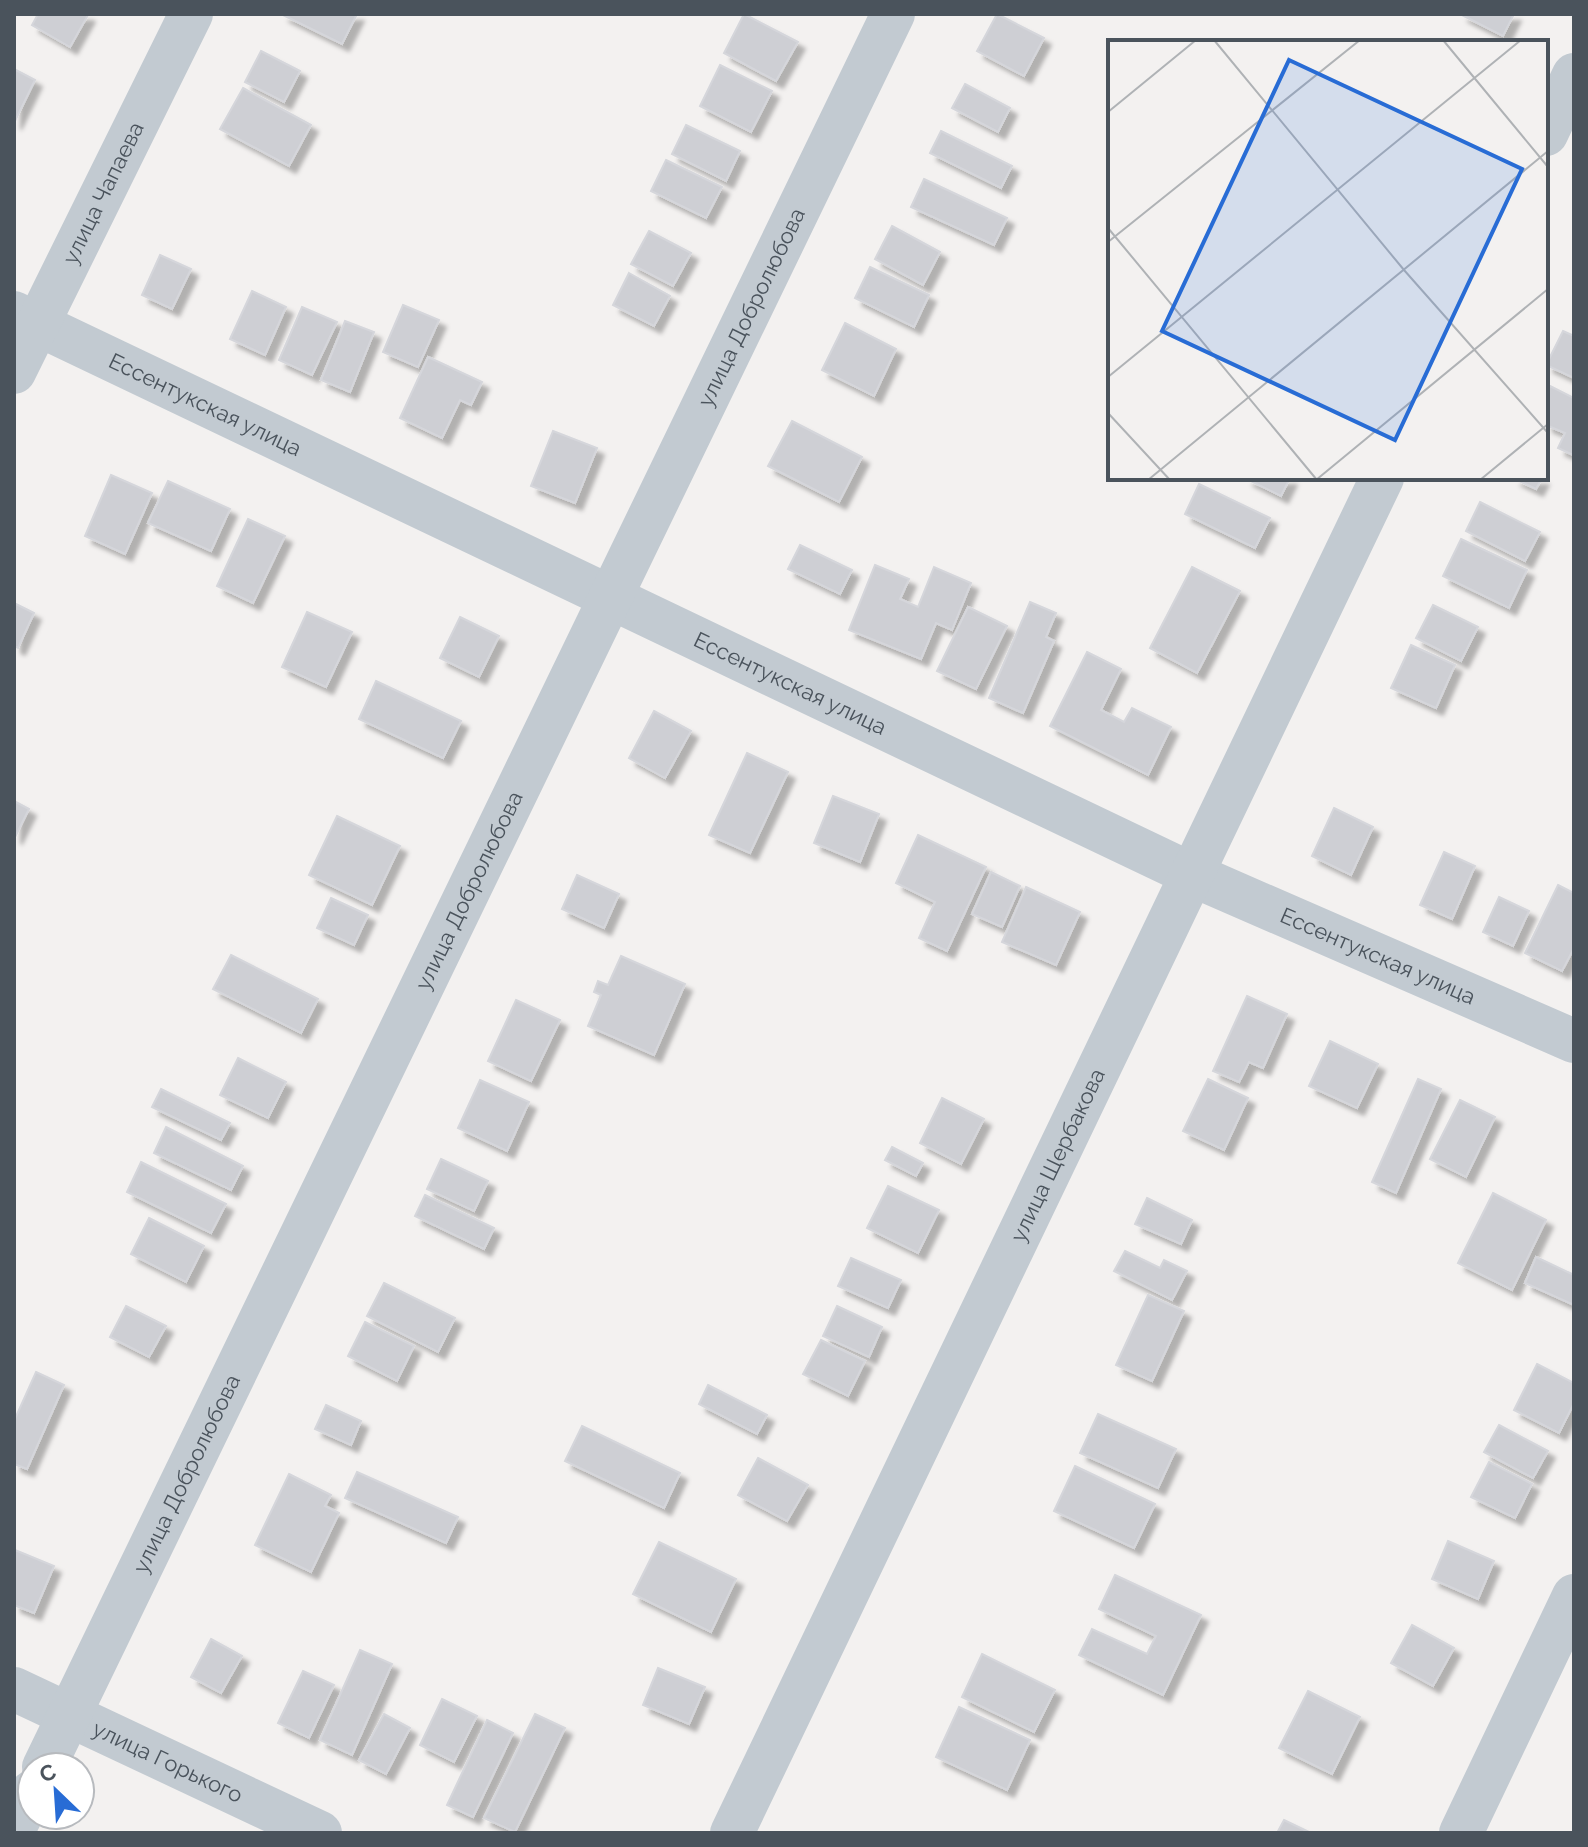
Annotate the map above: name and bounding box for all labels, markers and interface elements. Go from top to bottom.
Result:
inset map [1108,40,1548,480]
street label: улица Чапаева [57,117,149,268]
street label: улица Добролюбова [692,204,810,411]
street label: Ессентукская улица [105,347,306,461]
street label: Ессентукская улица [690,626,891,740]
street label: улица Добролюбова [409,787,528,994]
street label: Ессентукская улица [1277,902,1480,1010]
street label: улица Щербакова [1005,1064,1110,1246]
street label: улица Добролюбова [127,1370,245,1577]
street label: улица Горького [89,1715,247,1808]
north arrow [16,1751,96,1831]
text: С [35,1758,60,1788]

